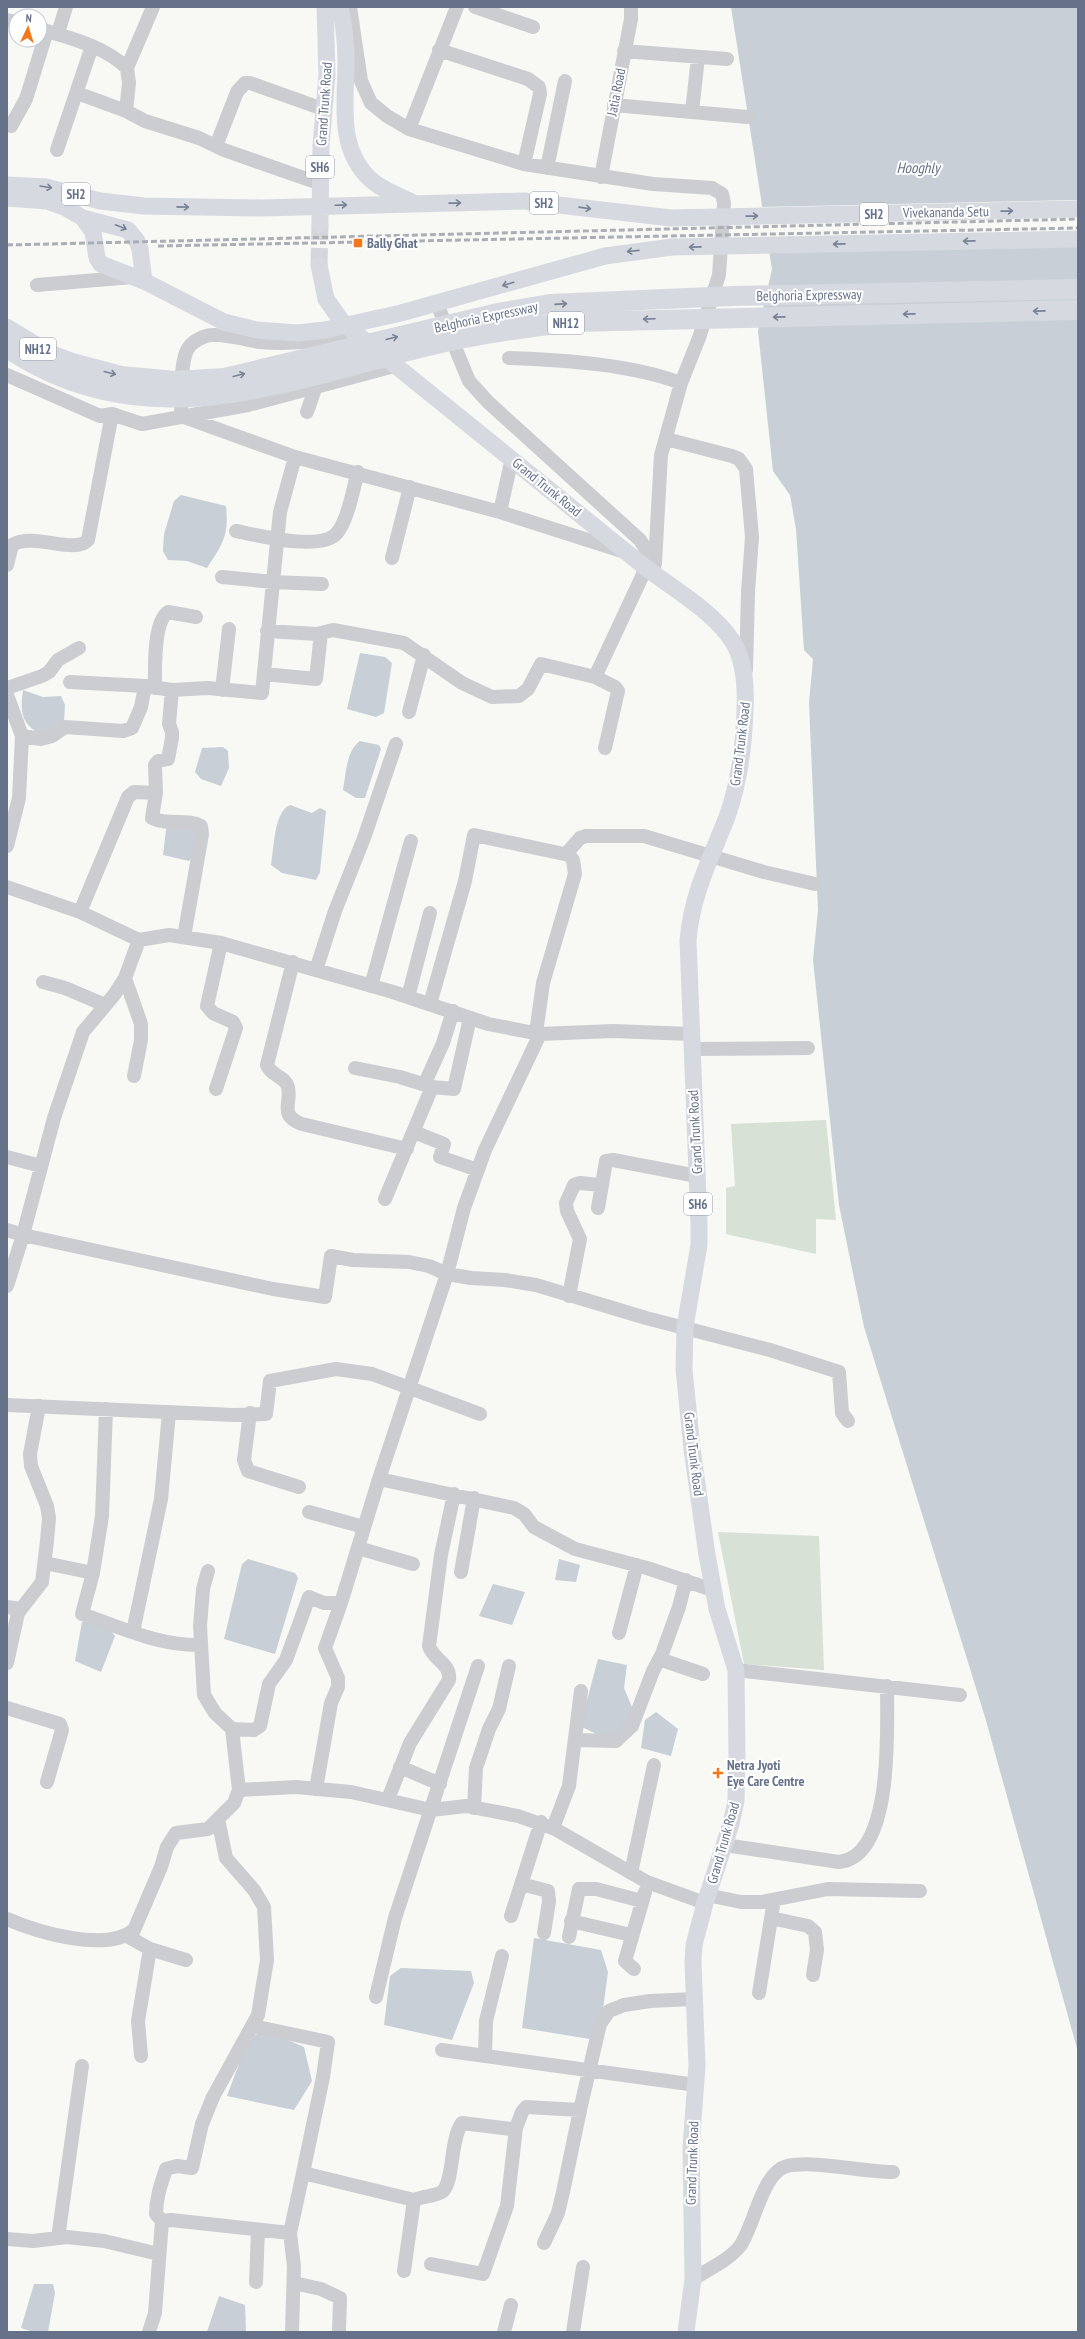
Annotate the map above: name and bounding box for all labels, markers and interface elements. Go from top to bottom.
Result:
north arrow [8,8,48,48]
text: N [25,11,32,25]
street label: Grand Trunk Road [312,61,336,147]
street label: Jatia Road [602,67,629,118]
road number: SH6 [306,156,334,178]
water label: Hooghly [896,158,942,177]
road number: SH2 [62,183,90,205]
one-way arrow [39,184,52,192]
road number: SH2 [530,192,558,214]
one-way arrow [448,199,461,207]
one-way arrow [334,201,347,209]
street label: Vivekananda Setu [902,202,989,222]
one-way arrow [176,203,189,211]
road number: SH2 [860,203,888,225]
one-way arrow [578,204,591,212]
one-way arrow [1000,207,1013,214]
one-way arrow [745,212,758,220]
one-way arrow [115,224,127,232]
place label: Bally Ghat [367,234,418,252]
marker: Bally Ghat [352,237,364,249]
one-way arrow [963,237,976,245]
one-way arrow [833,240,846,248]
one-way arrow [689,243,702,251]
one-way arrow [627,247,640,255]
one-way arrow [501,281,514,288]
street label: Belghoria Expressway [756,285,863,305]
street label: Belghoria Expressway [433,297,540,337]
one-way arrow [554,300,567,307]
one-way arrow [1033,307,1046,315]
one-way arrow [903,310,916,318]
road number: NH12 [548,312,584,334]
one-way arrow [773,313,786,320]
one-way arrow [643,316,656,323]
one-way arrow [385,333,398,341]
road number: NH12 [20,338,56,360]
one-way arrow [103,370,116,377]
one-way arrow [232,371,245,378]
street label: Grand Trunk Road [509,454,585,520]
street label: Grand Trunk Road [726,701,754,787]
street label: Grand Trunk Road [684,1089,706,1175]
road number: SH6 [684,1193,712,1215]
street label: Grand Trunk Road [680,1411,708,1497]
place label: Netra Jyoti Eye Care Centre [727,1756,805,1790]
marker: Netra Jyoti Eye Care Centre [712,1767,724,1779]
street label: Grand Trunk Road [703,1800,743,1886]
street label: Grand Trunk Road [682,2121,702,2205]

